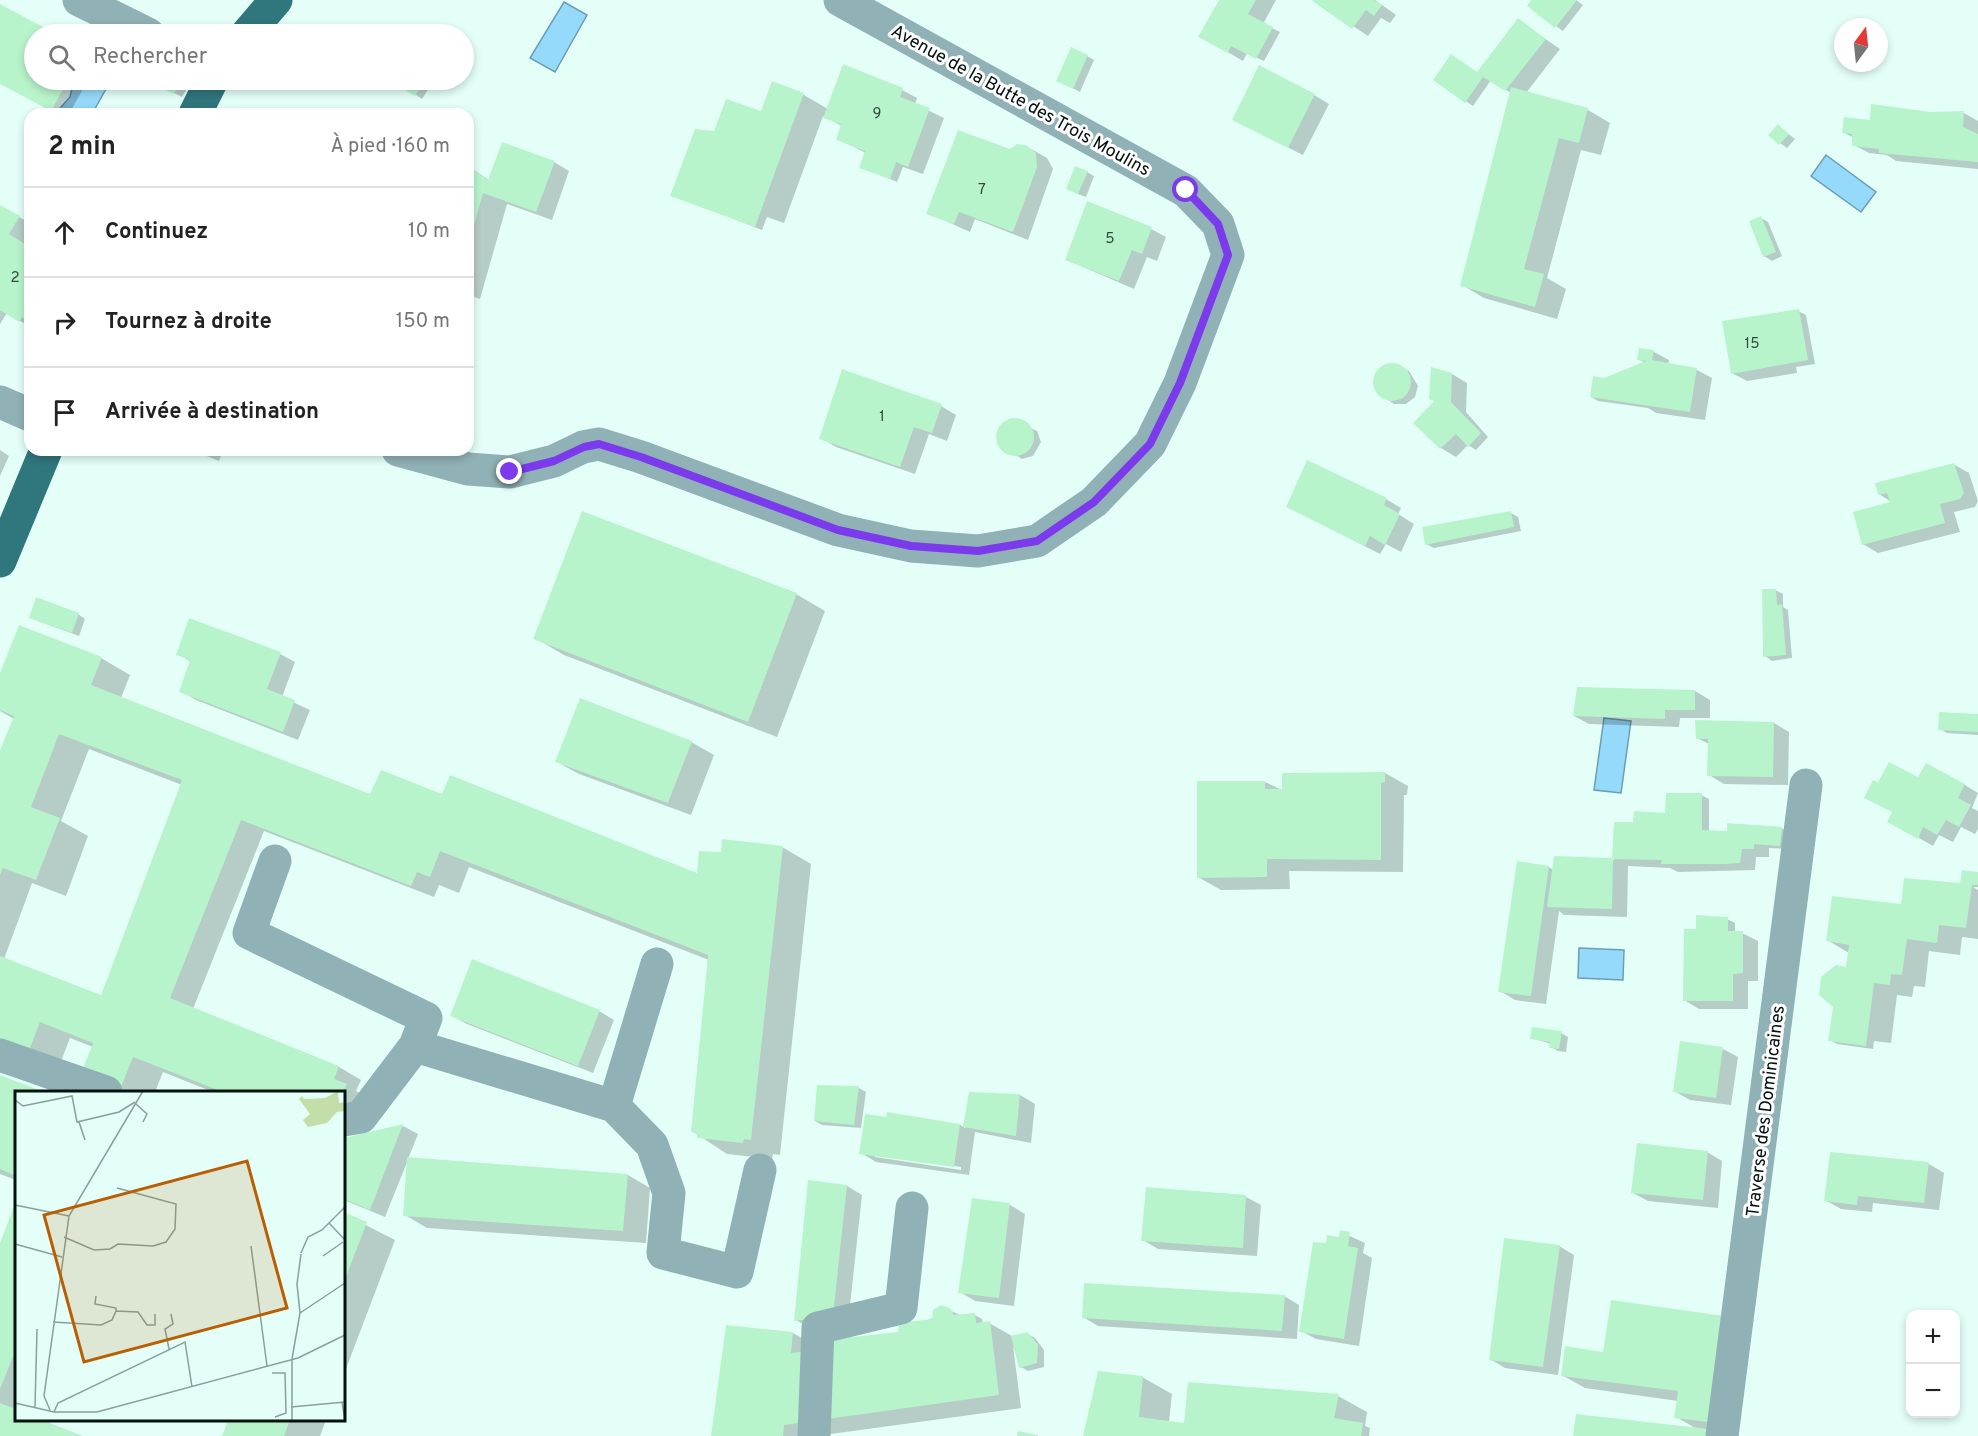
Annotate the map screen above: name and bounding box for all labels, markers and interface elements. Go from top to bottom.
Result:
north arrow [1834,18,1888,72]
street label: Avenue de la Butte des Trois Moulins [887,20,1154,182]
search box [24,24,474,90]
icon: search [45,41,78,74]
text: Rechercher [93,44,207,71]
house number: 9 [873,105,881,124]
text: 2 min [48,131,116,164]
text: À pied · 160 m [331,134,450,160]
route start [1172,176,1198,202]
house number: 7 [978,181,986,200]
icon: ahead [48,216,81,249]
text: Continuez [105,219,208,246]
text: 10 m [408,219,450,245]
house number: 5 [1105,230,1115,249]
house number: 2 [10,269,20,288]
icon: right [48,306,81,339]
text: Tournez à droite [105,309,272,336]
text: 150 m [396,309,450,335]
house number: 15 [1745,335,1759,354]
icon: arrive [48,396,81,429]
text: Arrivée à destination [105,399,319,426]
house number: 1 [879,408,885,427]
route end [496,458,522,484]
street label: Traverse des Dominicaines [1742,1004,1791,1218]
inset map [15,1091,345,1421]
map controls [1906,1310,1960,1418]
button: + [1906,1310,1960,1364]
button: − [1906,1364,1960,1418]

